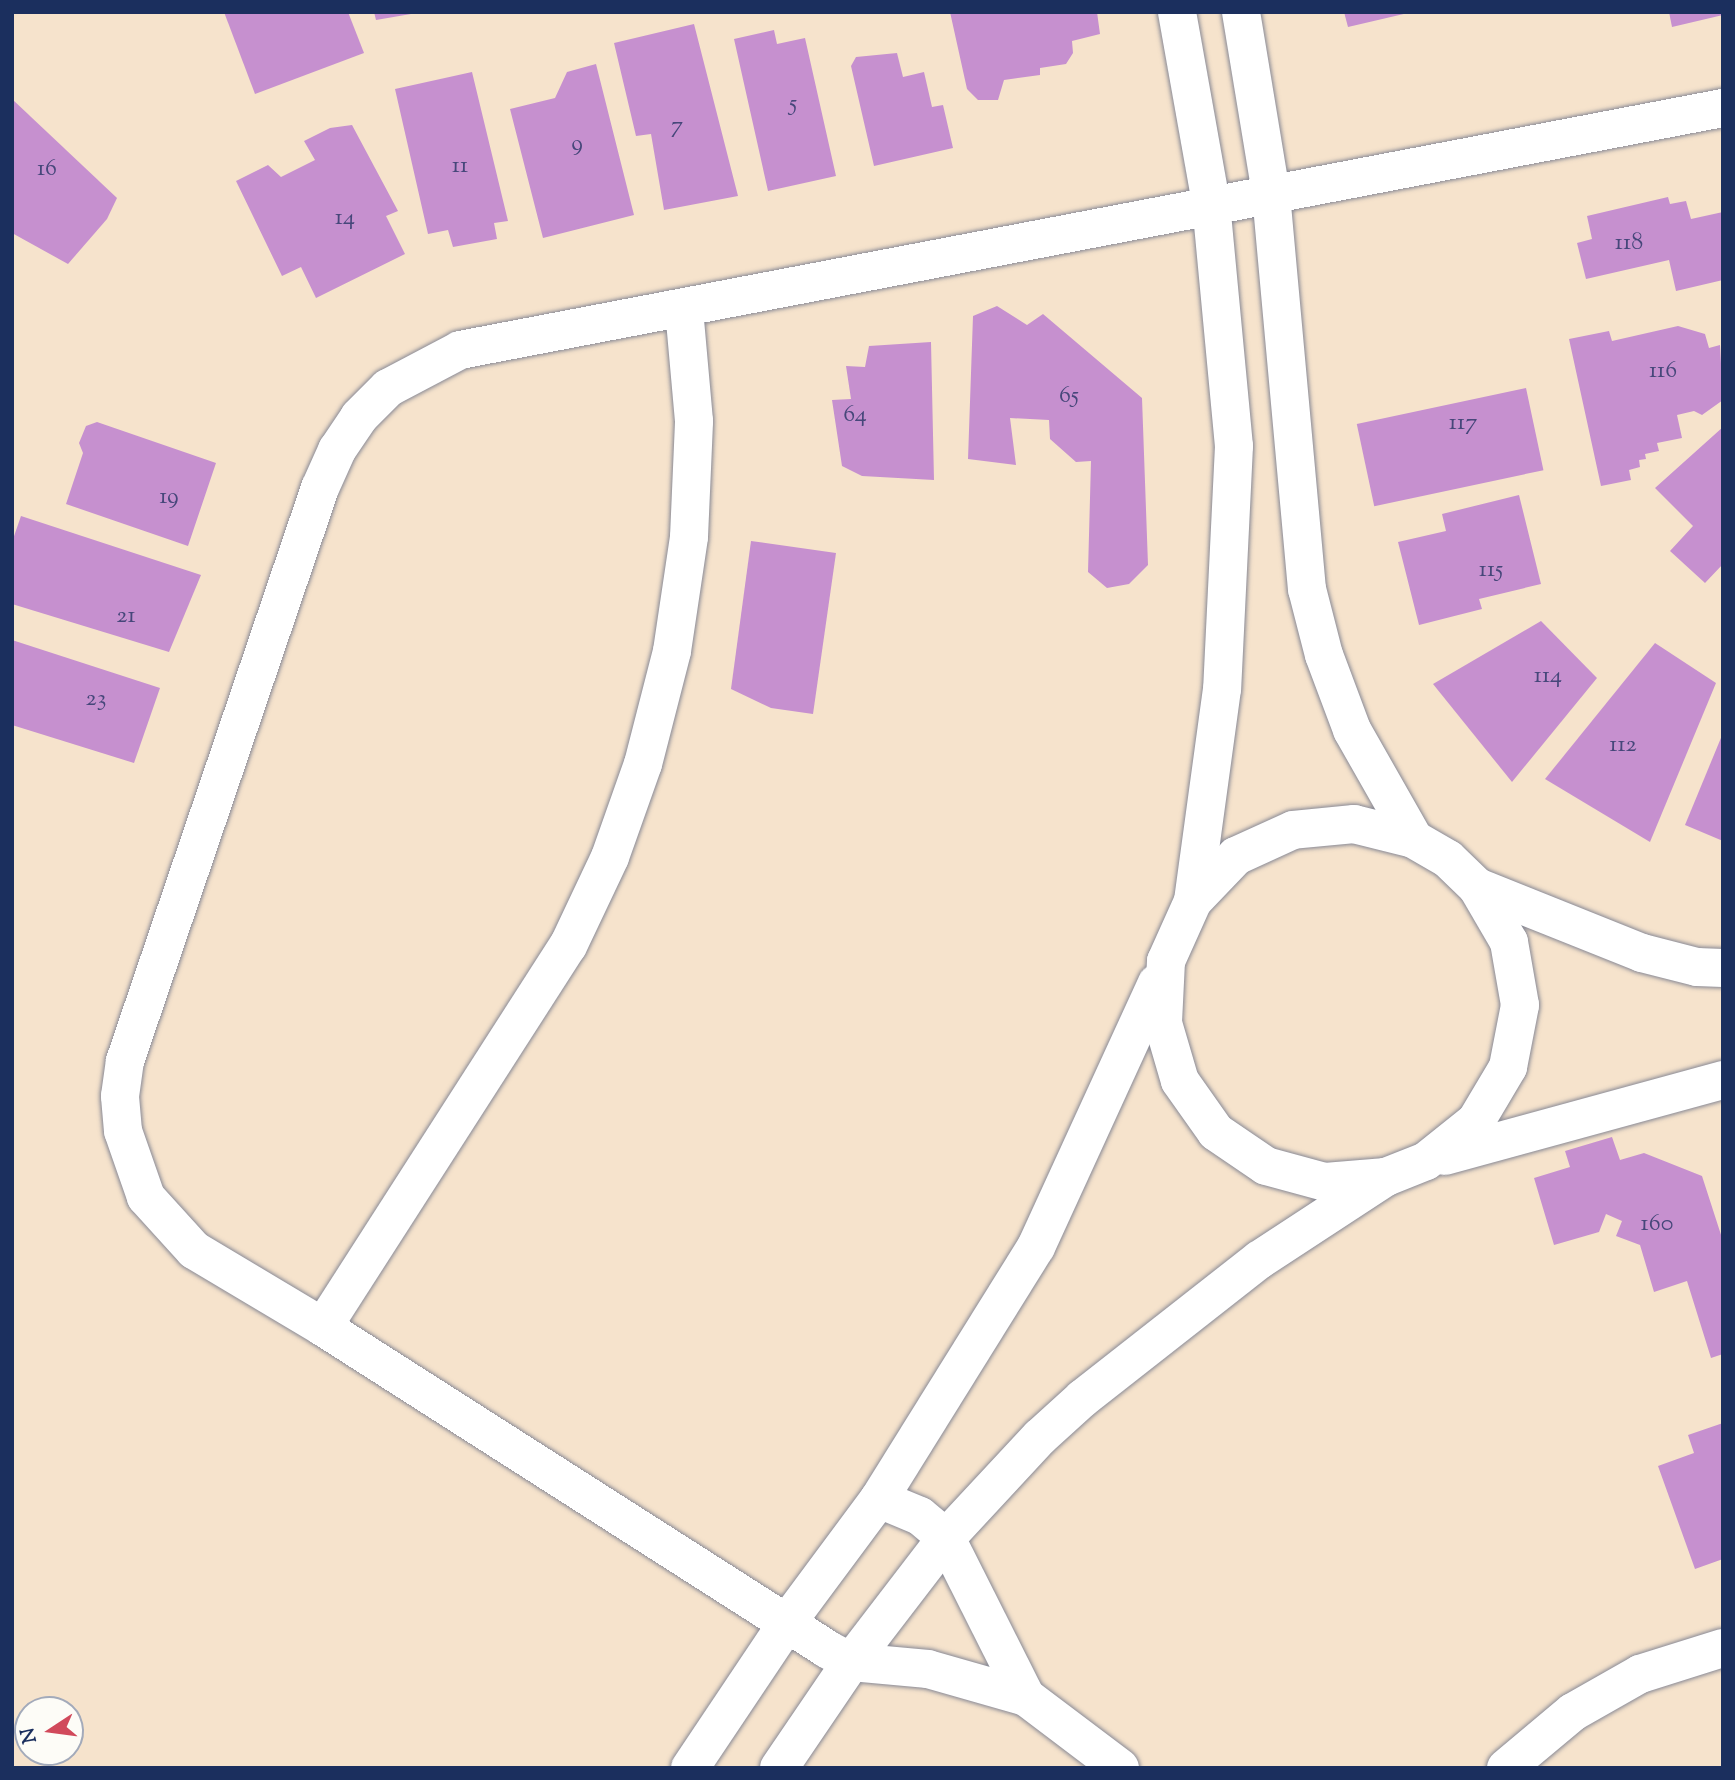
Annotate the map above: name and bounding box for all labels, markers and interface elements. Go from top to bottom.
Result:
house number: 5 [789,91,797,119]
house number: 7 [671,113,683,141]
house number: 9 [571,131,583,159]
house number: 11 [452,153,468,181]
house number: 16 [37,156,57,184]
house number: 14 [335,205,355,233]
house number: 118 [1615,230,1643,258]
house number: 116 [1649,358,1677,386]
house number: 65 [1059,383,1079,411]
house number: 64 [843,402,867,430]
house number: 117 [1449,410,1477,438]
house number: 19 [159,484,179,512]
house number: 115 [1479,557,1503,585]
house number: 21 [116,603,136,631]
house number: 114 [1534,663,1562,691]
house number: 23 [86,686,106,714]
house number: 112 [1609,732,1637,760]
house number: 160 [1641,1211,1673,1239]
north arrow [14,1696,84,1766]
text: N [15,1725,45,1746]

